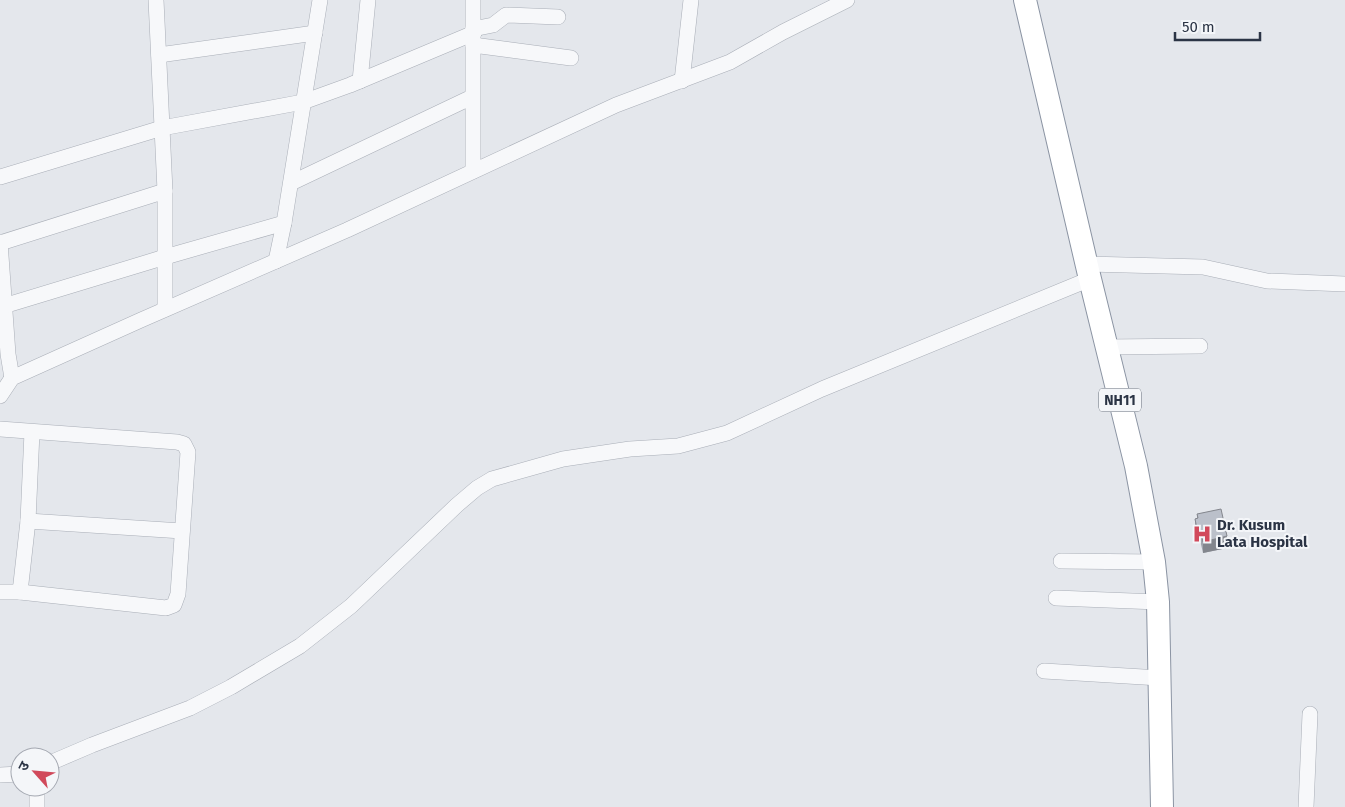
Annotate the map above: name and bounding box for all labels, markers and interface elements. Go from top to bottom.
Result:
scale bar [1175,10,1260,42]
text: 50 m [1182,18,1215,36]
road number: NH11 [1099,388,1141,412]
place label: Dr. Kusum Lata Hospital [1217,516,1308,551]
hospital icon: Dr. Kusum Lata Hospital [1191,523,1213,545]
north arrow [10,747,60,797]
text: उ [14,758,34,774]

